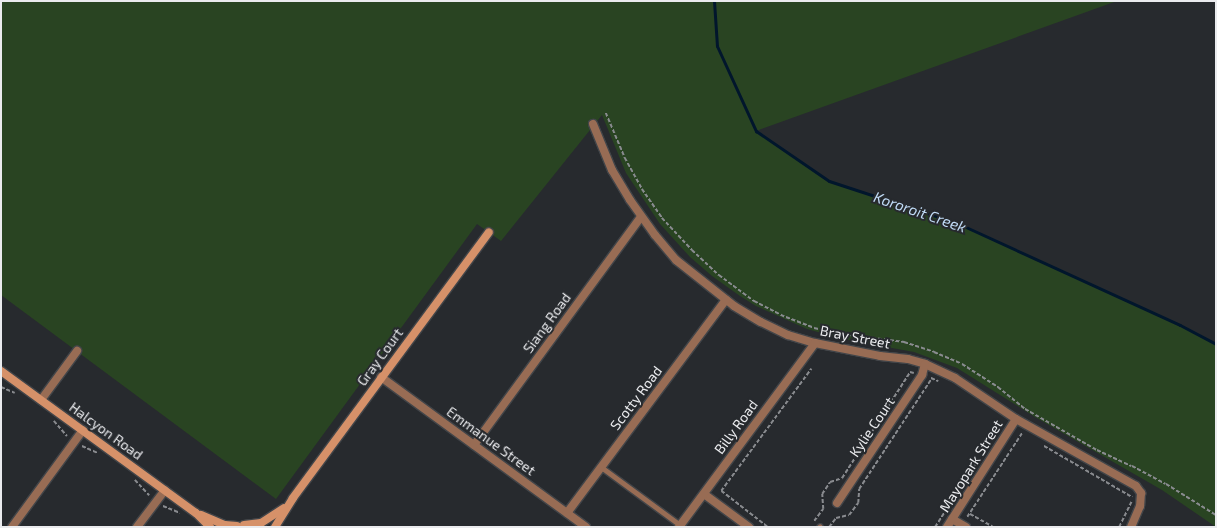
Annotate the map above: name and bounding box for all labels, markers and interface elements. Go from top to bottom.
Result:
water label: Kororoit Creek [871,188,969,236]
street label: Siang Road [520,290,574,356]
street label: Bray Street [818,322,892,352]
street label: Gray Court [353,325,407,389]
street label: Scotty Road [606,363,666,433]
street label: Kylie Court [846,394,898,460]
street label: Billy Road [711,397,761,457]
street label: Halcyon Road [66,399,146,463]
street label: Emmanue Street [443,403,539,479]
street label: Mayopark Street [936,417,1006,515]

